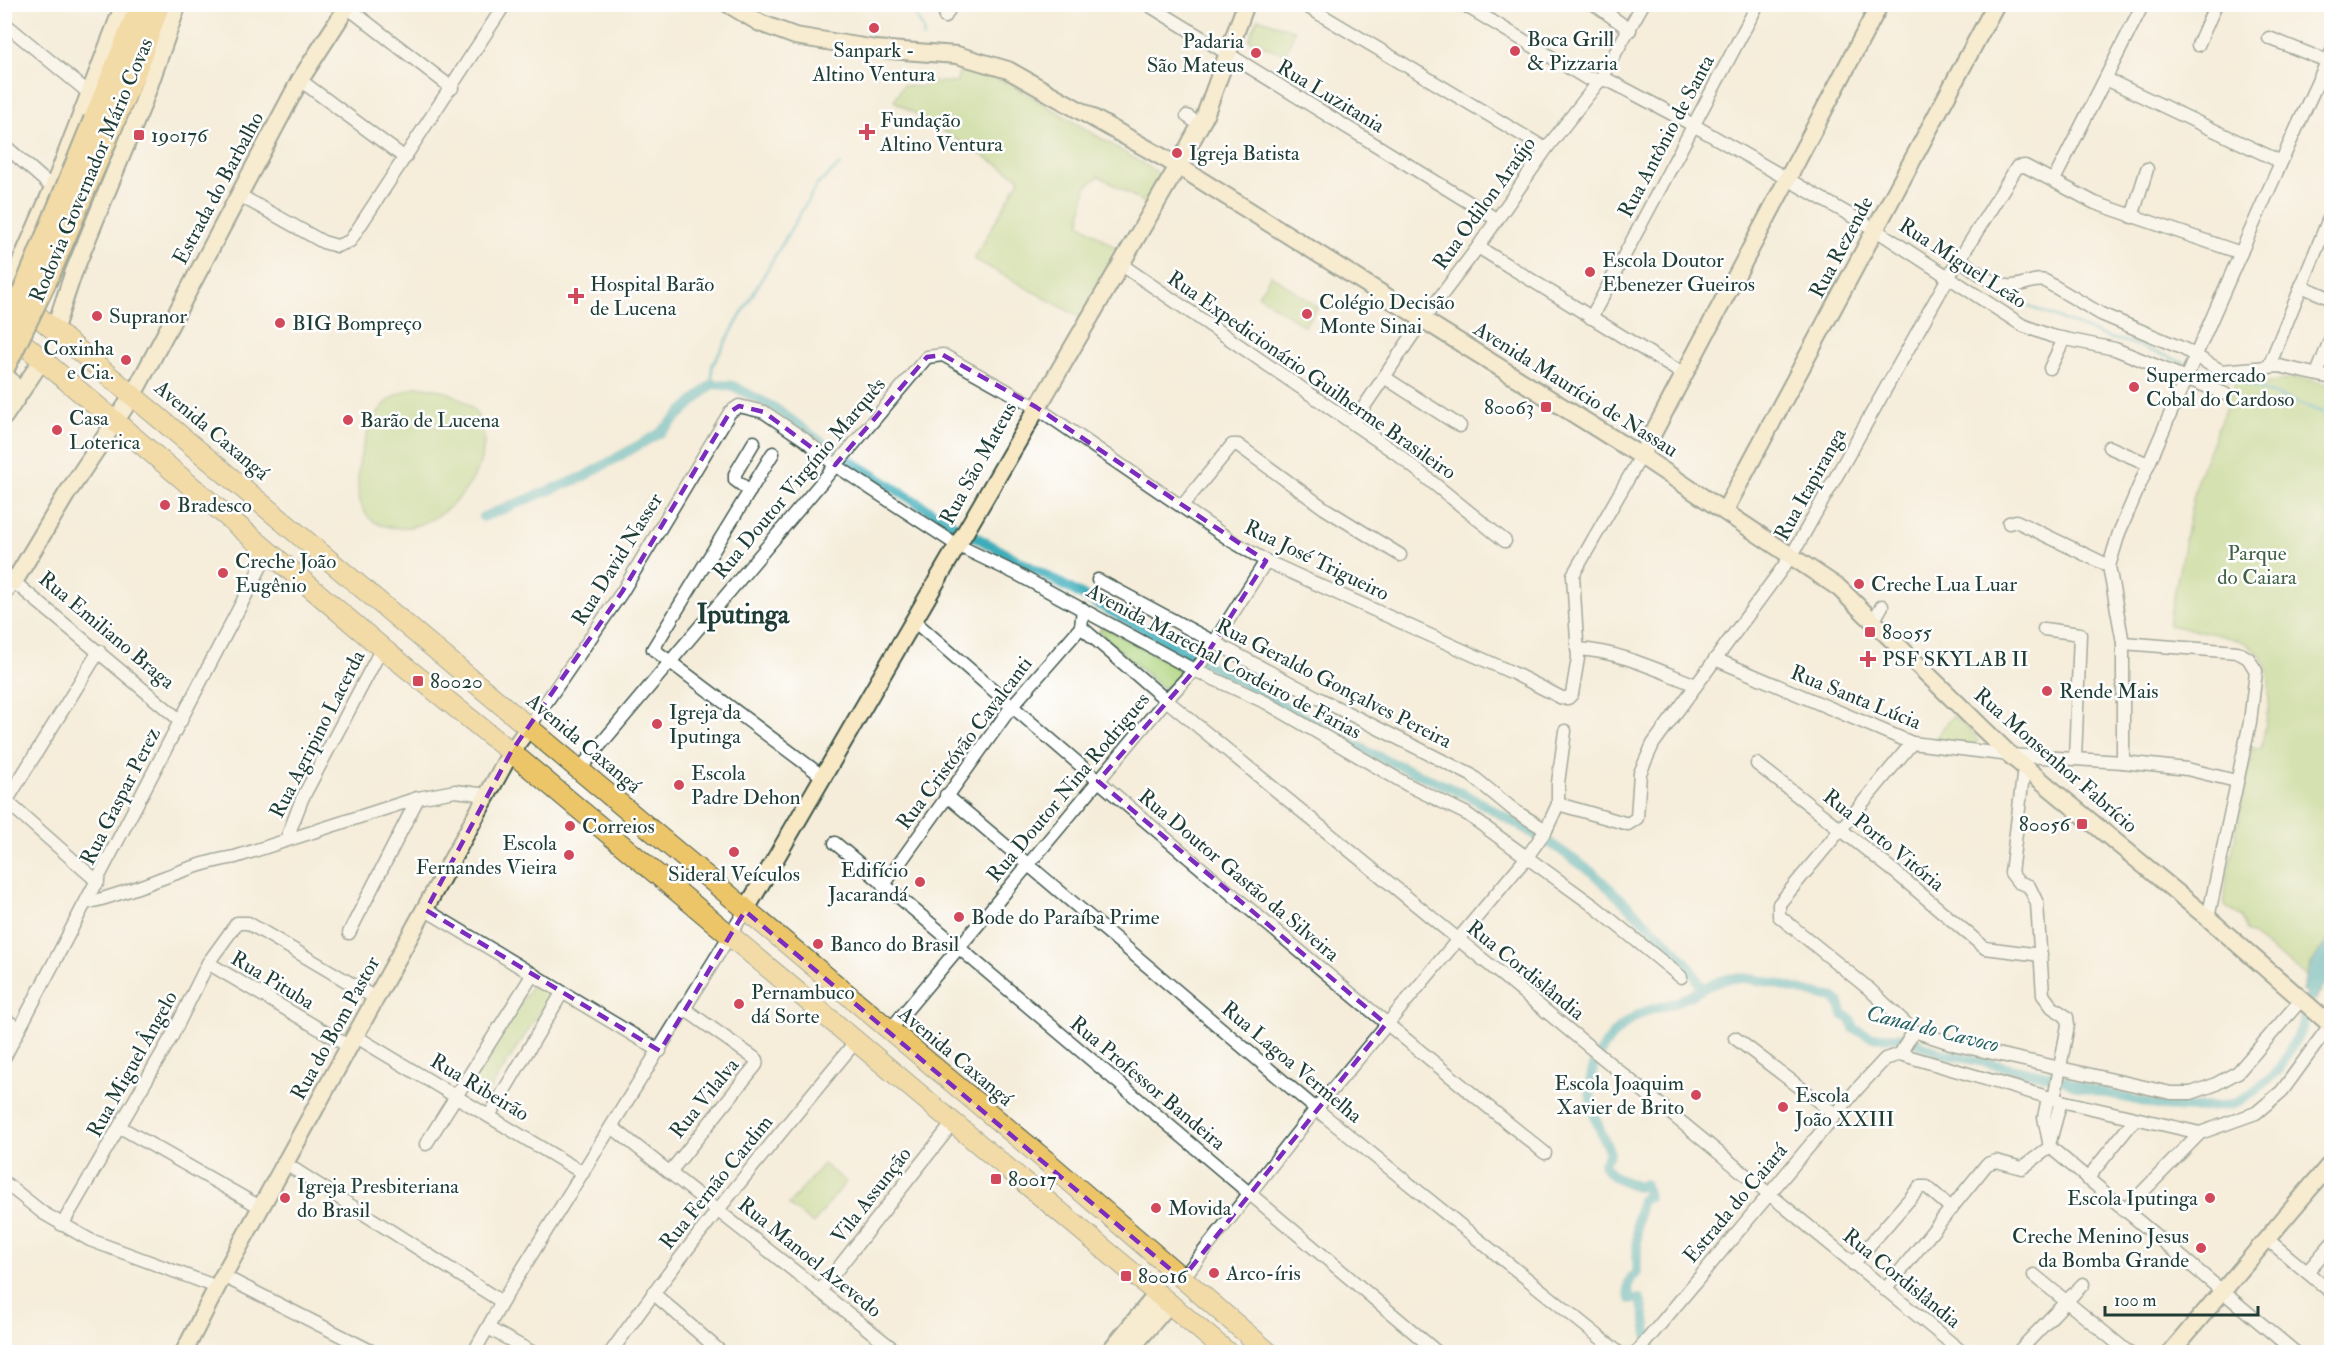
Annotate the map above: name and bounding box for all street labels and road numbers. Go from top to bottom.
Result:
street label: Rodovia Governador Mário Covas [23,34,160,307]
street label: Rua Antônio de Santa [1612,50,1721,222]
street label: Rua Luzitania [1272,54,1390,139]
street label: Estrada do Barbalho [167,107,270,269]
street label: Rua Odilon Araújo [1427,131,1542,275]
street label: Rua Rezende [1803,192,1880,303]
street label: Rua Miguel Leão [1894,212,2032,315]
street label: Rua Expedicionário Guilherme Brasileiro [1162,265,1461,486]
street label: Avenida Maurício de Nassau [1468,315,1683,463]
street label: Rua Doutor Virgínio Marquês [707,372,892,585]
street label: Avenida Caxangá [148,374,275,487]
street label: Rua São Mateus [934,397,1023,529]
street label: Rua Itapiranga [1768,423,1853,545]
street label: Rua David Nasser [566,488,669,631]
street label: Rua José Trigueiro [1240,514,1394,607]
street label: Rua Emiliano Braga [33,565,181,696]
street label: Avenida Marechal Cordeiro de Farias [1081,577,1366,746]
street label: Rua Geraldo Gonçalves Pereira [1211,612,1457,755]
street label: Rua Agripino Lacerda [263,645,372,823]
street label: Rua Cristóvão Cavalcanti [890,651,1039,835]
street label: Rua Santa Lúcia [1787,659,1925,736]
street label: Rua Monsenhor Fabrício [1968,682,2143,839]
street label: Avenida Caxangá [520,687,647,800]
street label: Rua Doutor Nina Rodrigues [981,687,1156,888]
street label: Rua Gaspar Perez [74,723,167,870]
street label: Rua Doutor Gastão da Silveira [1132,783,1345,968]
street label: Rua Porto Vitória [1817,783,1950,898]
street label: Rua Cordislândia [1461,914,1591,1027]
street label: Rua Pituba [226,945,320,1016]
street label: Rua do Bom Pastor [285,951,386,1105]
street label: Rua Miguel Ângelo [81,986,184,1142]
street label: Rua Lagoa Vermelha [1216,996,1368,1129]
street label: Avenida Caxangá [892,1000,1019,1113]
street label: Rua Professor Bandeira [1064,1010,1231,1157]
street label: Rua Ribeirão [425,1047,534,1127]
street label: Rua Vilalva [664,1052,745,1144]
street label: Rua Fernão Cardim [654,1109,779,1255]
street label: Estrada do Caiará [1677,1138,1794,1269]
street label: Vila Assunção [825,1142,918,1249]
street label: Rua Manoel Azevedo [732,1191,887,1324]
street label: Rua Cordislândia [1837,1222,1967,1335]

